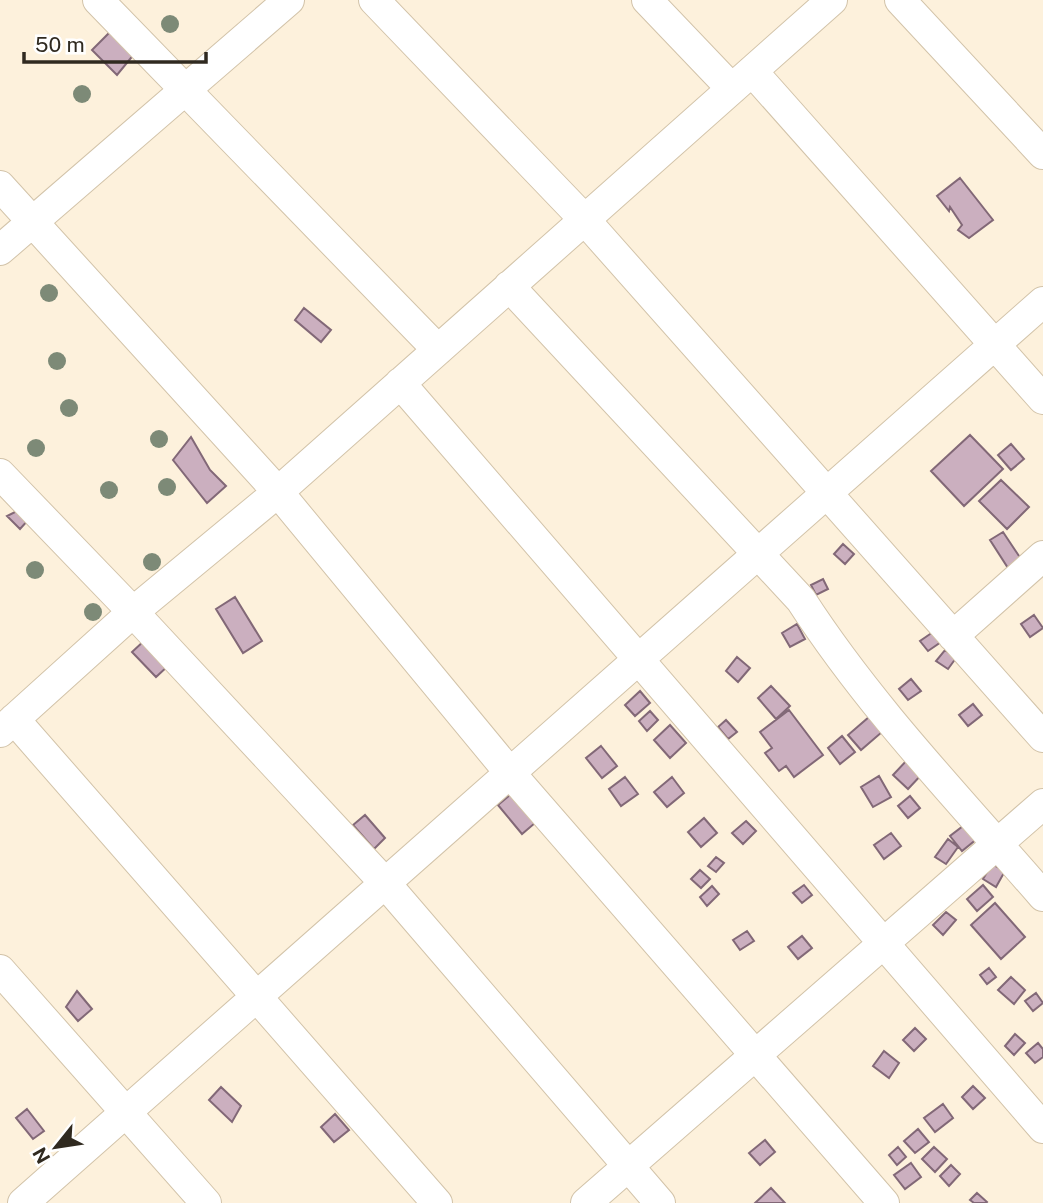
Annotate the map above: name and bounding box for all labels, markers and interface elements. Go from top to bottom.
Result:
scale bar [24,21,206,65]
text: 50 m [35,32,85,57]
north arrow [21,1112,91,1182]
text: N [28,1144,55,1167]

